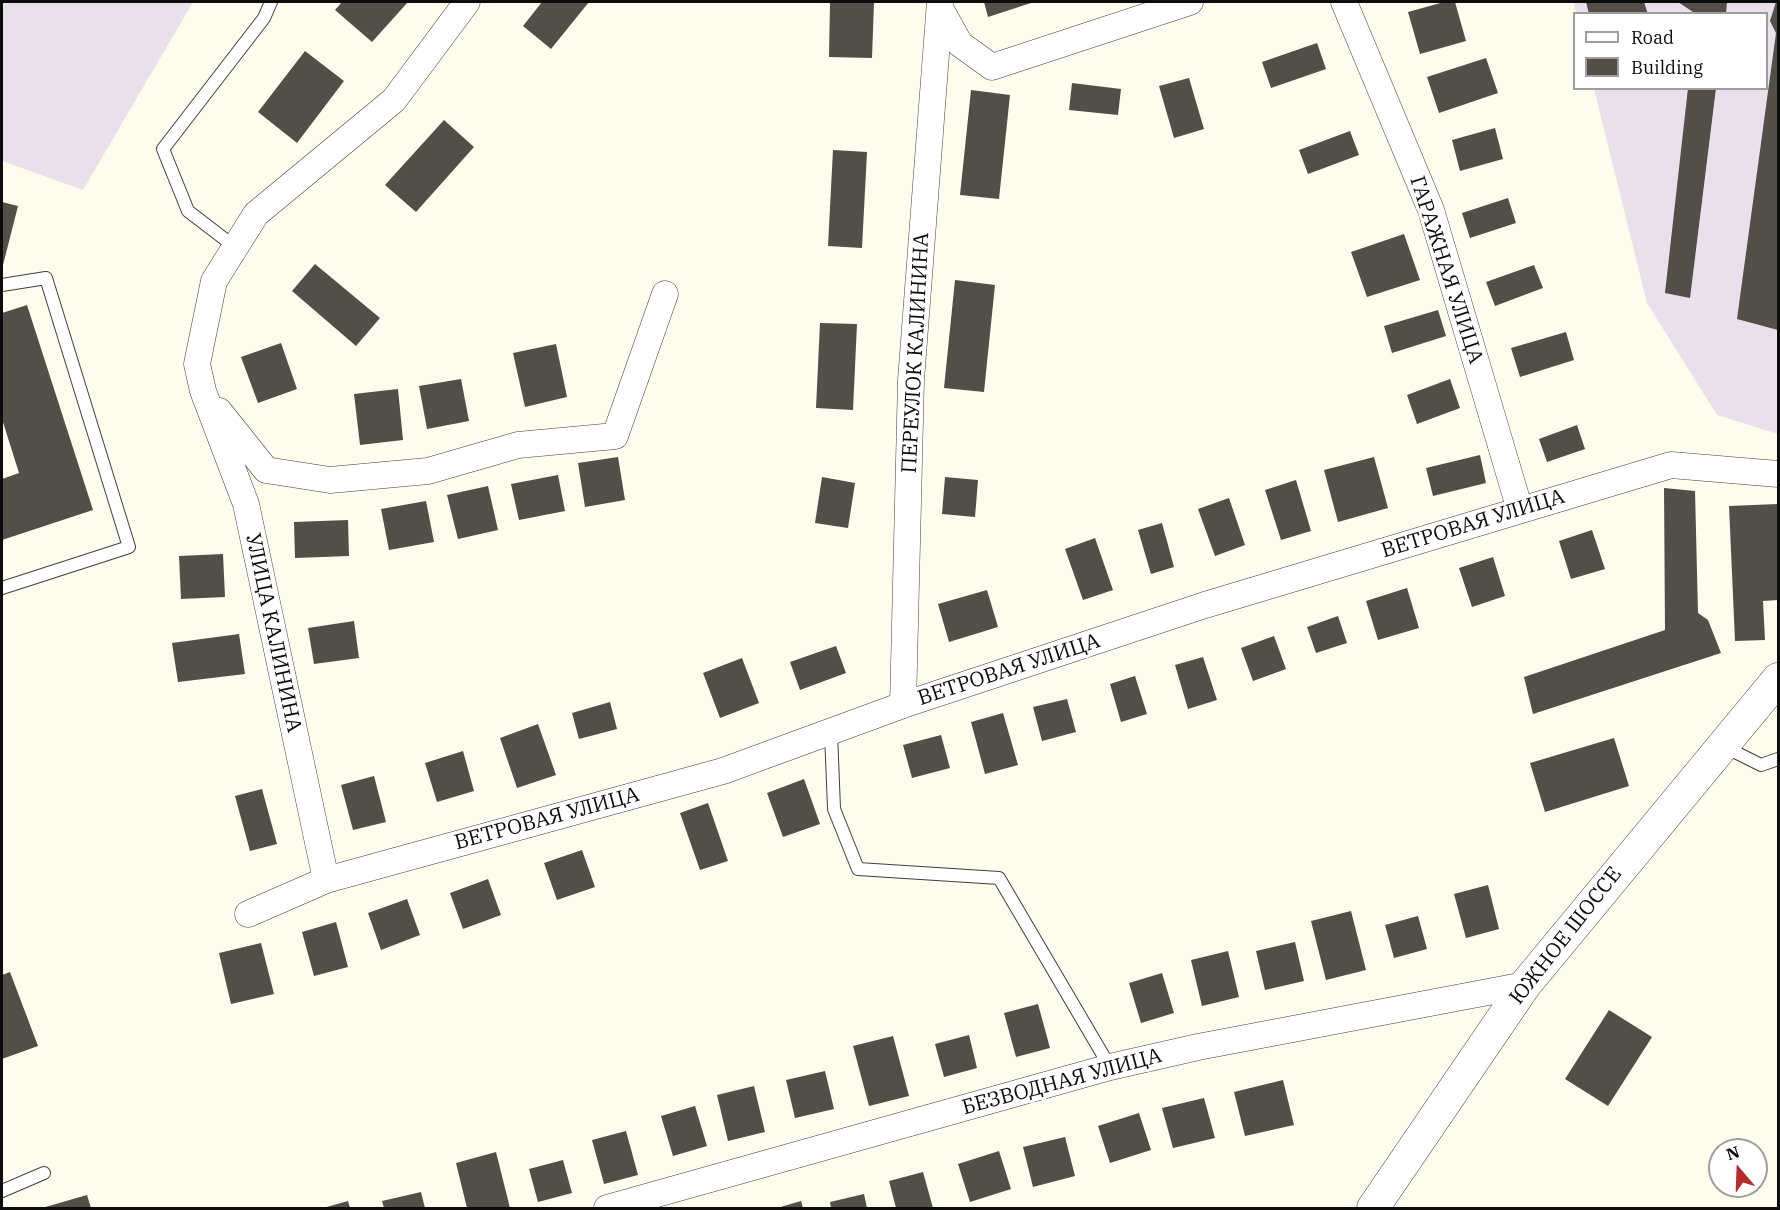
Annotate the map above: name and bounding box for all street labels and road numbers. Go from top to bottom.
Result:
street label: ГАРАЖНАЯ УЛИЦА [1404,173,1488,367]
street label: ПЕРЕУЛОК КАЛИНИНА [897,232,935,474]
street label: ВЕТРОВАЯ УЛИЦА [1378,484,1568,564]
street label: УЛИЦА КАЛИНИНА [240,531,306,735]
street label: ВЕТРОВАЯ УЛИЦА [915,629,1103,711]
street label: ВЕТРОВАЯ УЛИЦА [452,782,642,856]
street label: ЮЖНОЕ ШОССЕ [1504,862,1628,1010]
street label: БЕЗВОДНАЯ УЛИЦА [959,1043,1165,1121]

